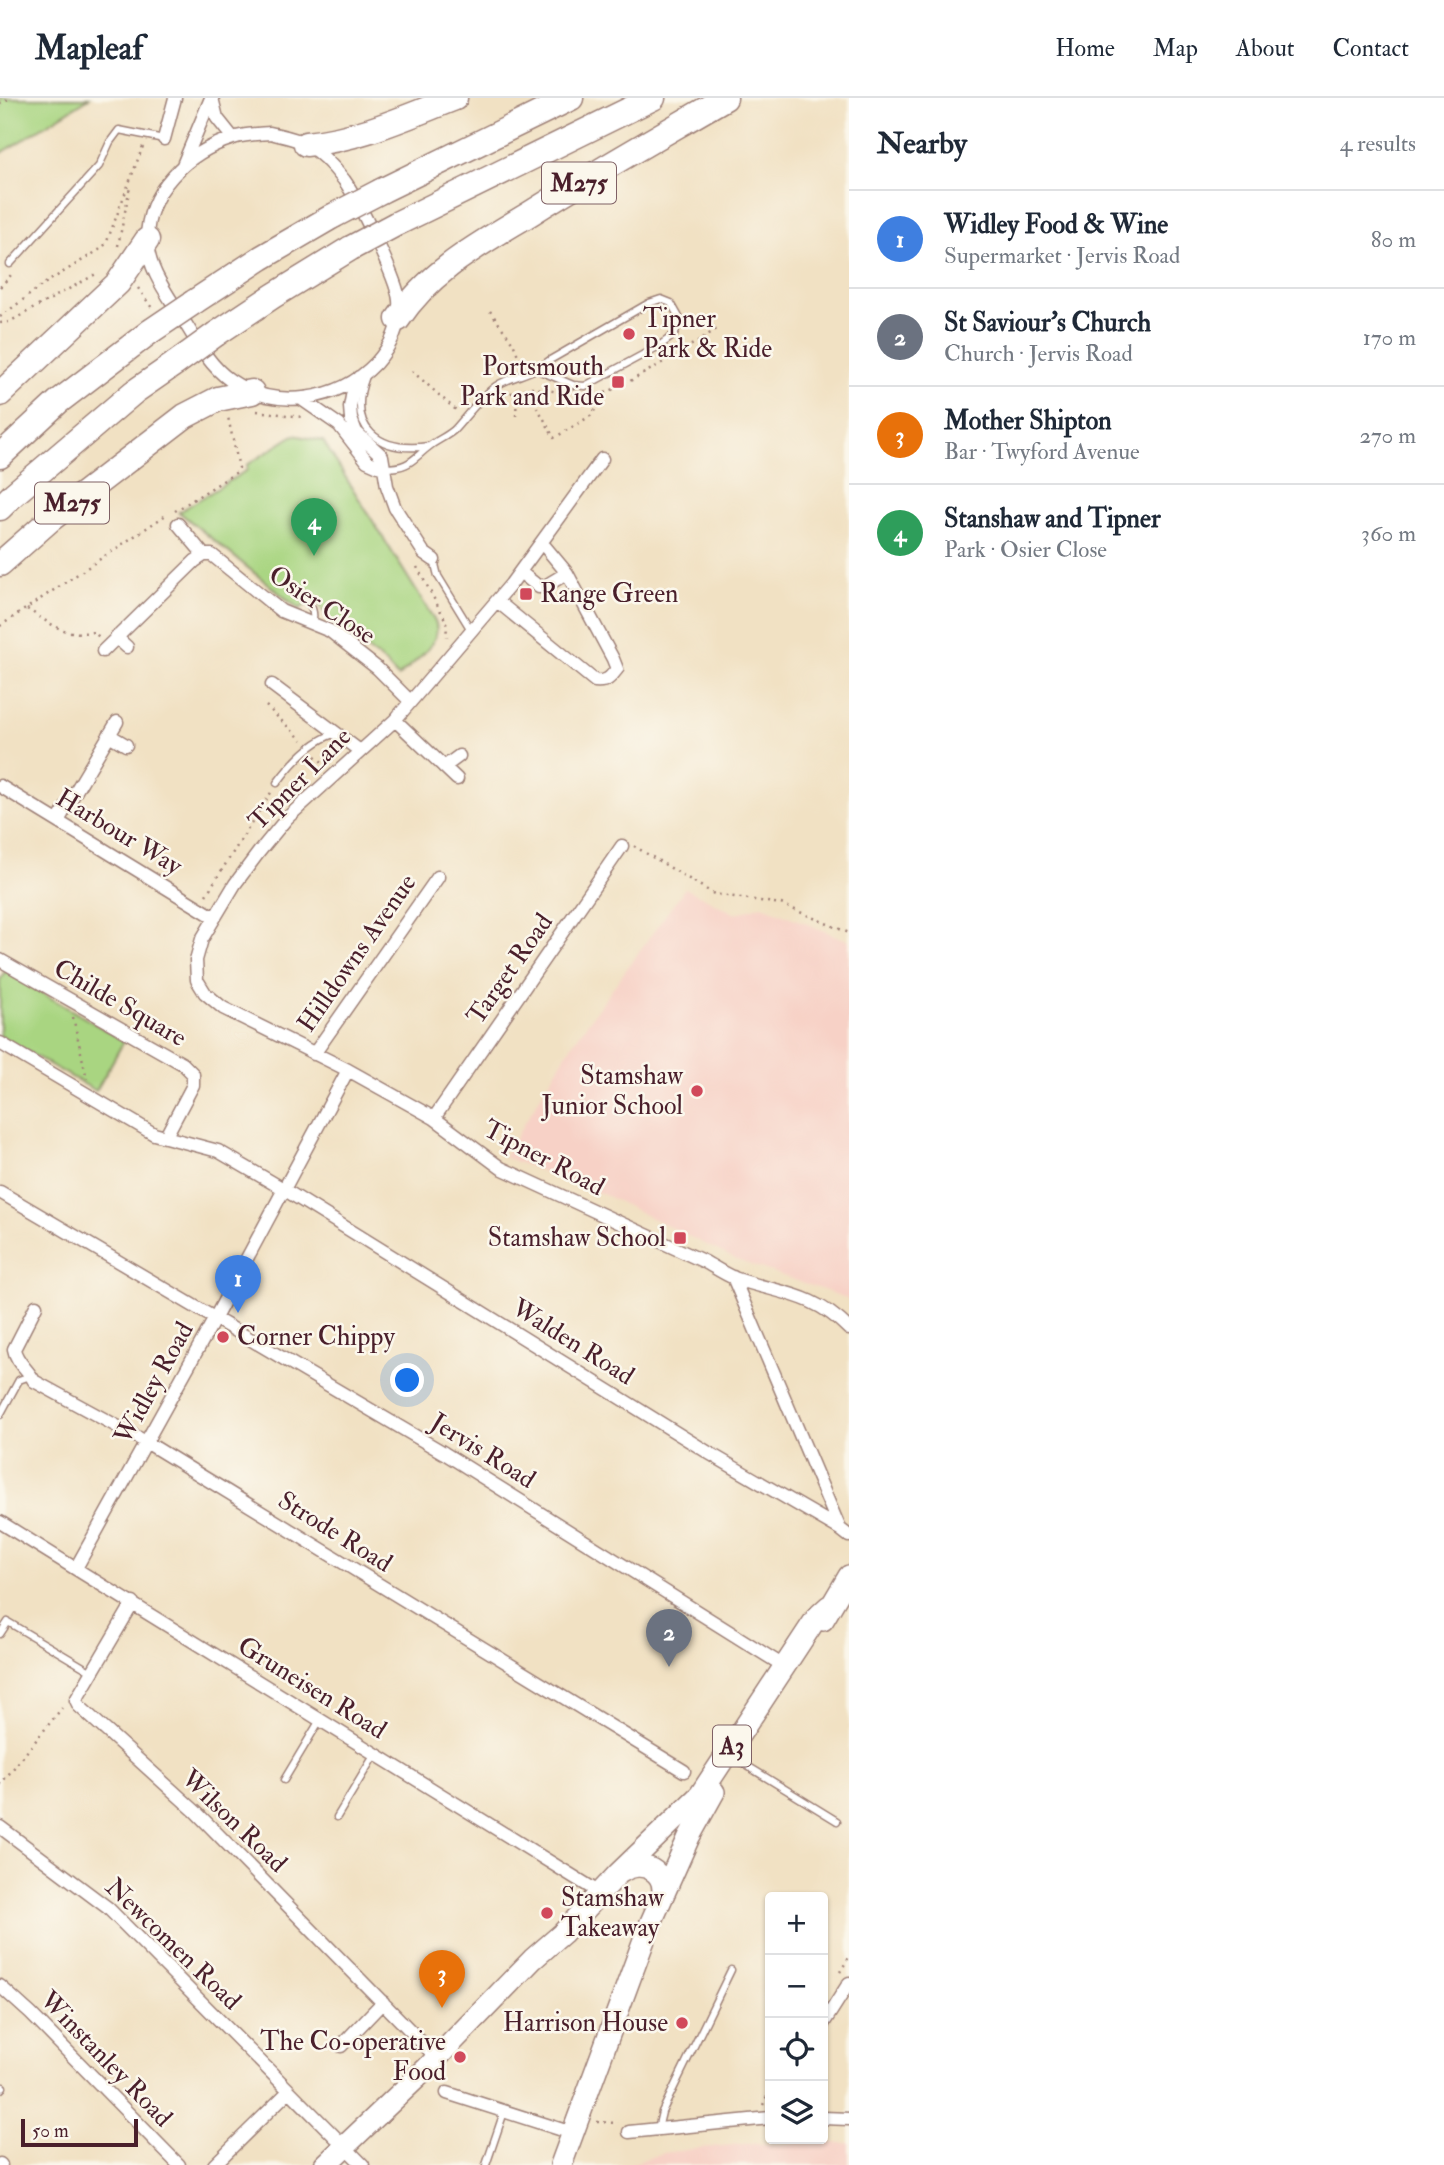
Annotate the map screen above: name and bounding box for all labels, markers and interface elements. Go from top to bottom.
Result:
text: Mapleaf [35,28,143,69]
text: Home [1055,33,1115,64]
text: Map [1153,33,1198,64]
text: About [1236,33,1295,64]
text: Contact [1333,33,1409,64]
text: Nearby [877,125,967,162]
text: 4 results [1340,129,1416,158]
road number: M275 [542,162,616,204]
text: Widley Food & Wine [944,209,1168,241]
text: 1 [896,225,904,254]
text: 80 m [1371,225,1416,254]
text: Supermarket · Jervis Road [944,241,1180,270]
place label: Tipner Park & Ride [643,303,772,365]
text: St Saviour's Church [944,307,1151,339]
text: 2 [894,323,906,352]
text: 170 m [1363,323,1416,352]
marker: Tipner Park & Ride [621,326,637,342]
text: Church · Jervis Road [944,339,1133,368]
place label: Portsmouth Park and Ride [460,351,604,413]
marker: Portsmouth Park and Ride [610,374,626,390]
text: Mother Shipton [944,405,1112,437]
text: 3 [896,421,904,450]
text: 270 m [1359,421,1416,450]
text: Bar · Twyford Avenue [944,437,1140,466]
road number: M275 [35,482,109,524]
pin: 4 [291,498,337,556]
text: Stanshaw and Tipner [944,503,1161,535]
text: 4 [894,519,906,548]
text: 360 m [1361,519,1416,548]
text: Park · Osier Close [944,535,1107,564]
street label: Osier Close [263,559,381,651]
place label: Range Green [540,578,678,610]
marker: Range Green [518,586,534,602]
street label: Tipner Lane [242,721,359,838]
street label: Harbour Way [50,782,188,882]
street label: Hilldowns Avenue [291,868,423,1038]
street label: Target Road [460,907,560,1031]
street label: Childe Square [48,952,192,1054]
place label: Stamshaw Junior School [541,1060,684,1122]
marker: Stamshaw Junior School [689,1083,705,1099]
street label: Tipner Road [477,1113,610,1204]
place label: Stamshaw School [488,1222,666,1254]
marker: Stamshaw School [672,1230,688,1246]
pin: 1 [215,1255,261,1313]
street label: Walden Road [505,1291,640,1392]
street label: Widley Road [107,1316,201,1451]
place label: Corner Chippy [237,1321,395,1354]
marker: Corner Chippy [215,1329,231,1345]
your location [390,1363,424,1397]
street label: Jervis Road [424,1406,542,1496]
street label: Strode Road [272,1484,398,1580]
pin: 2 [646,1609,692,1667]
street label: Gruneisen Road [232,1630,392,1747]
road number: A3 [713,1726,751,1766]
street label: Wilson Road [174,1762,294,1879]
street label: Newcomen Road [98,1871,248,2017]
place label: Stamshaw Takeaway [561,1882,665,1944]
map controls [765,1892,828,2144]
button: + [765,1892,828,1955]
marker: Stamshaw Takeaway [539,1905,555,1921]
pin: 3 [419,1950,465,2008]
button: − [765,1955,828,2018]
street label: Winstanley Road [32,1984,179,2134]
place label: Harrison House [503,2007,668,2039]
marker: Harrison House [674,2015,690,2031]
button: locate [765,2018,828,2081]
place label: The Co-operative Food [260,2026,446,2088]
marker: The Co-operative Food [452,2049,468,2065]
button: layers [765,2081,828,2144]
scale bar [21,2116,138,2148]
text: 50 m [32,2119,69,2143]

